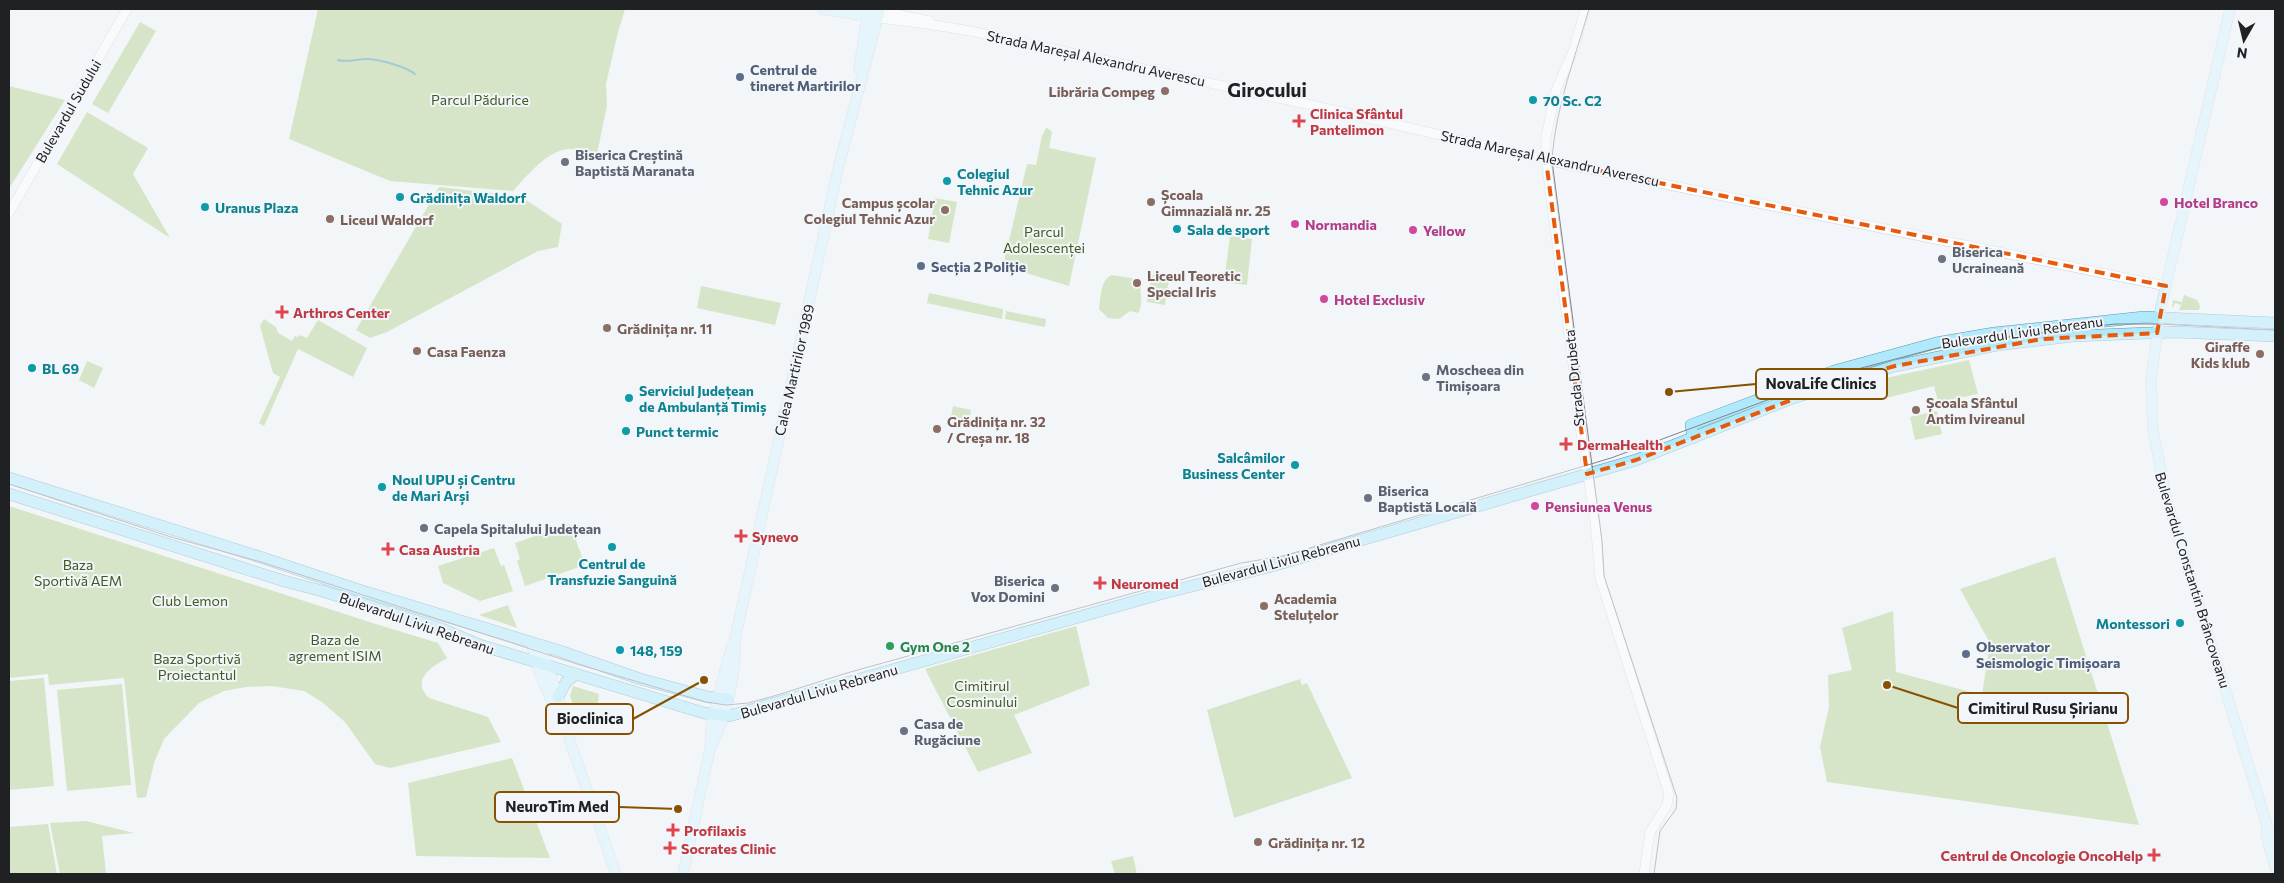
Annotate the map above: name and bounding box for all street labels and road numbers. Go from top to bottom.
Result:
street label: Strada Mareșal Alexandru Averescu [985,27,1207,90]
street label: Bulevardul Sudului [32,56,104,166]
street label: Strada Mareșal Alexandru Averescu [1439,127,1661,190]
street label: Calea Martirilor 1989 [771,303,817,437]
street label: Bulevardul Liviu Rebreanu [1940,312,2104,352]
street label: Strada Drubeta [1560,329,1588,427]
street label: Bulevardul Constantin Brâncoveanu [2152,470,2234,690]
street label: Bulevardul Liviu Rebreanu [1200,532,1362,590]
street label: Bulevardul Liviu Rebreanu [337,588,497,658]
street label: Bulevardul Liviu Rebreanu [738,660,900,722]

